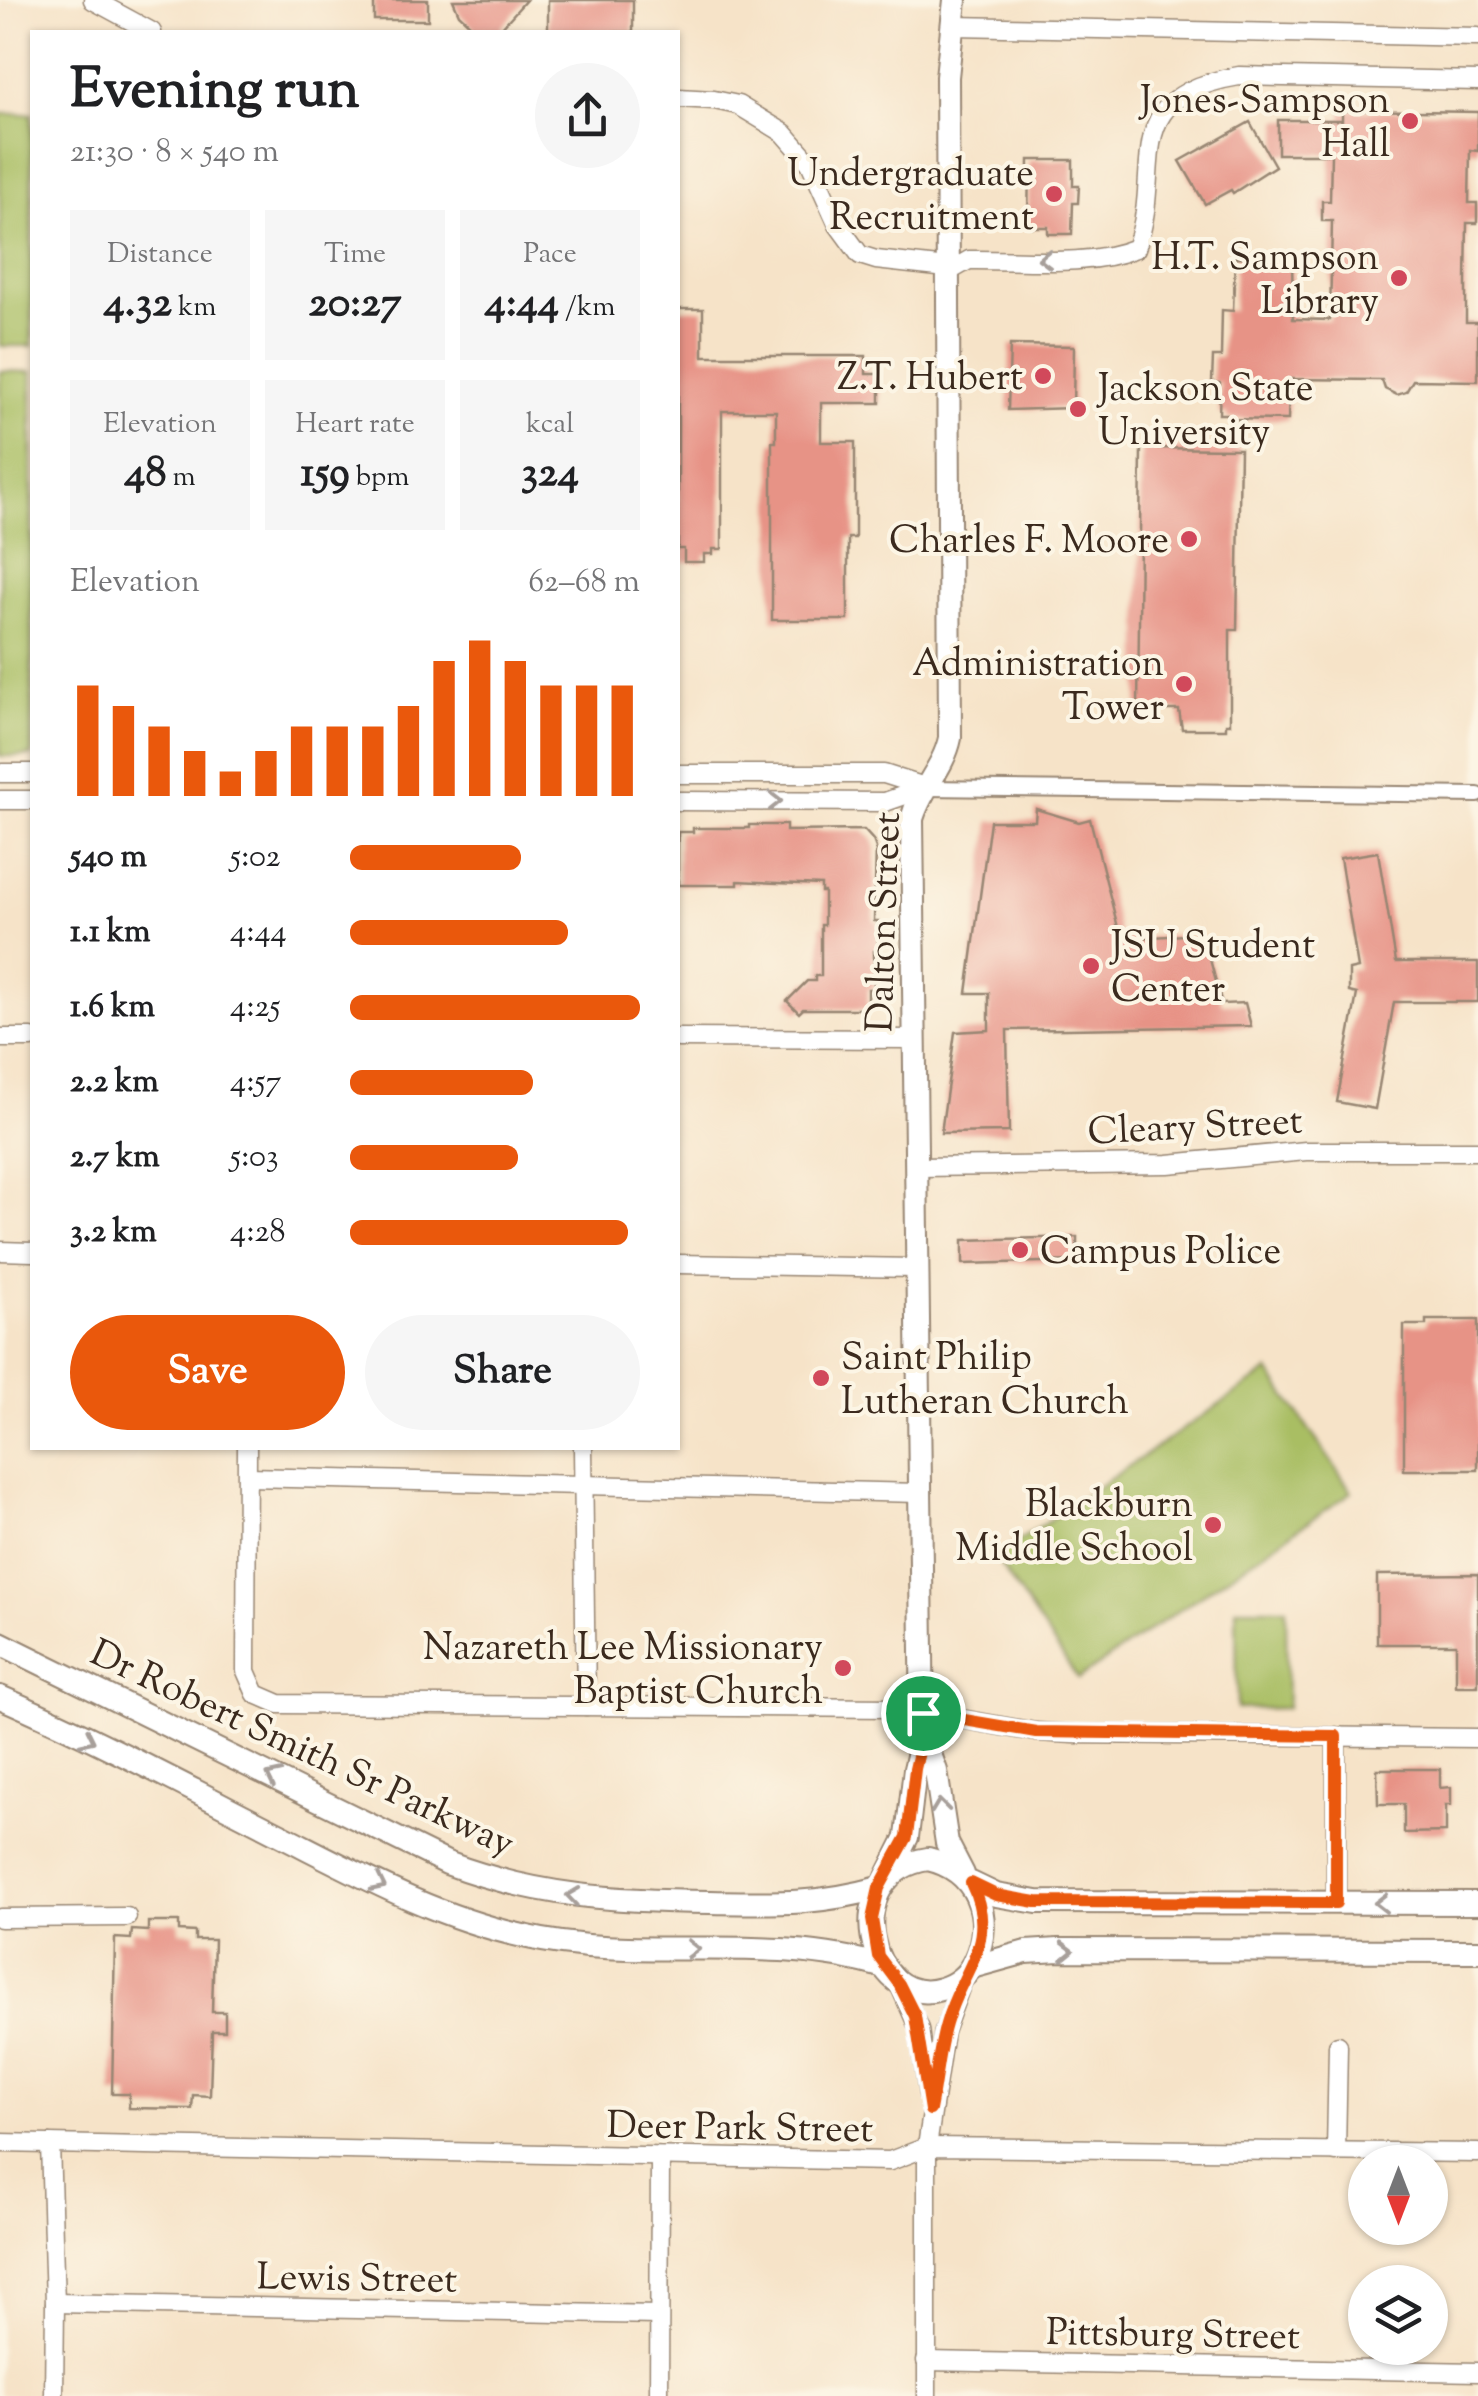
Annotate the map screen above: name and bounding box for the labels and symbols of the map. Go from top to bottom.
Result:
place label: Jones-Sampson Hall [1138,76,1390,174]
marker: Jones-Sampson Hall [1399,110,1421,132]
place label: Undergraduate Recruitment [787,149,1034,247]
marker: Undergraduate Recruitment [1043,183,1065,205]
place label: H.T. Sampson Library [1151,233,1379,331]
one-way arrow [1037,248,1052,270]
marker: H.T. Sampson Library [1388,267,1410,289]
place label: Z.T. Hubert [837,353,1023,407]
place label: Jackson State University [1096,364,1313,462]
marker: Z.T. Hubert [1032,365,1054,387]
marker: Jackson State University [1067,398,1089,420]
place label: Charles F. Moore [889,516,1169,570]
marker: Charles F. Moore [1178,528,1200,550]
place label: Administration Tower [912,639,1164,737]
marker: Administration Tower [1173,673,1195,695]
one-way arrow [768,790,783,812]
street label: Dalton Street [855,811,917,1033]
place label: JSU Student Center [1109,921,1315,1019]
marker: JSU Student Center [1080,955,1102,977]
street label: Cleary Street [1086,1096,1304,1162]
place label: Campus Police [1040,1227,1281,1281]
marker: Campus Police [1009,1239,1031,1261]
place label: Saint Philip Lutheran Church [841,1333,1129,1431]
marker: Saint Philip Lutheran Church [810,1367,832,1389]
place label: Blackburn Middle School [955,1480,1193,1578]
marker: Blackburn Middle School [1202,1514,1224,1536]
place label: Nazareth Lee Missionary Baptist Church [423,1623,823,1721]
street label: Dr Robert Smith Sr Parkway [80,1628,522,1873]
marker: Nazareth Lee Missionary Baptist Church [832,1657,854,1679]
pin [881,1671,966,1756]
one-way arrow [78,1727,96,1747]
one-way arrow [266,1770,284,1789]
one-way arrow [931,1798,952,1814]
one-way arrow [368,1872,386,1892]
one-way arrow [565,1887,582,1908]
one-way arrow [1372,1892,1388,1914]
one-way arrow [686,1938,702,1960]
one-way arrow [1060,1940,1076,1961]
street label: Deer Park Street [606,2101,874,2159]
north arrow [1348,2145,1448,2245]
street label: Lewis Street [256,2252,458,2310]
street label: Pittsburg Street [1046,2308,1300,2366]

